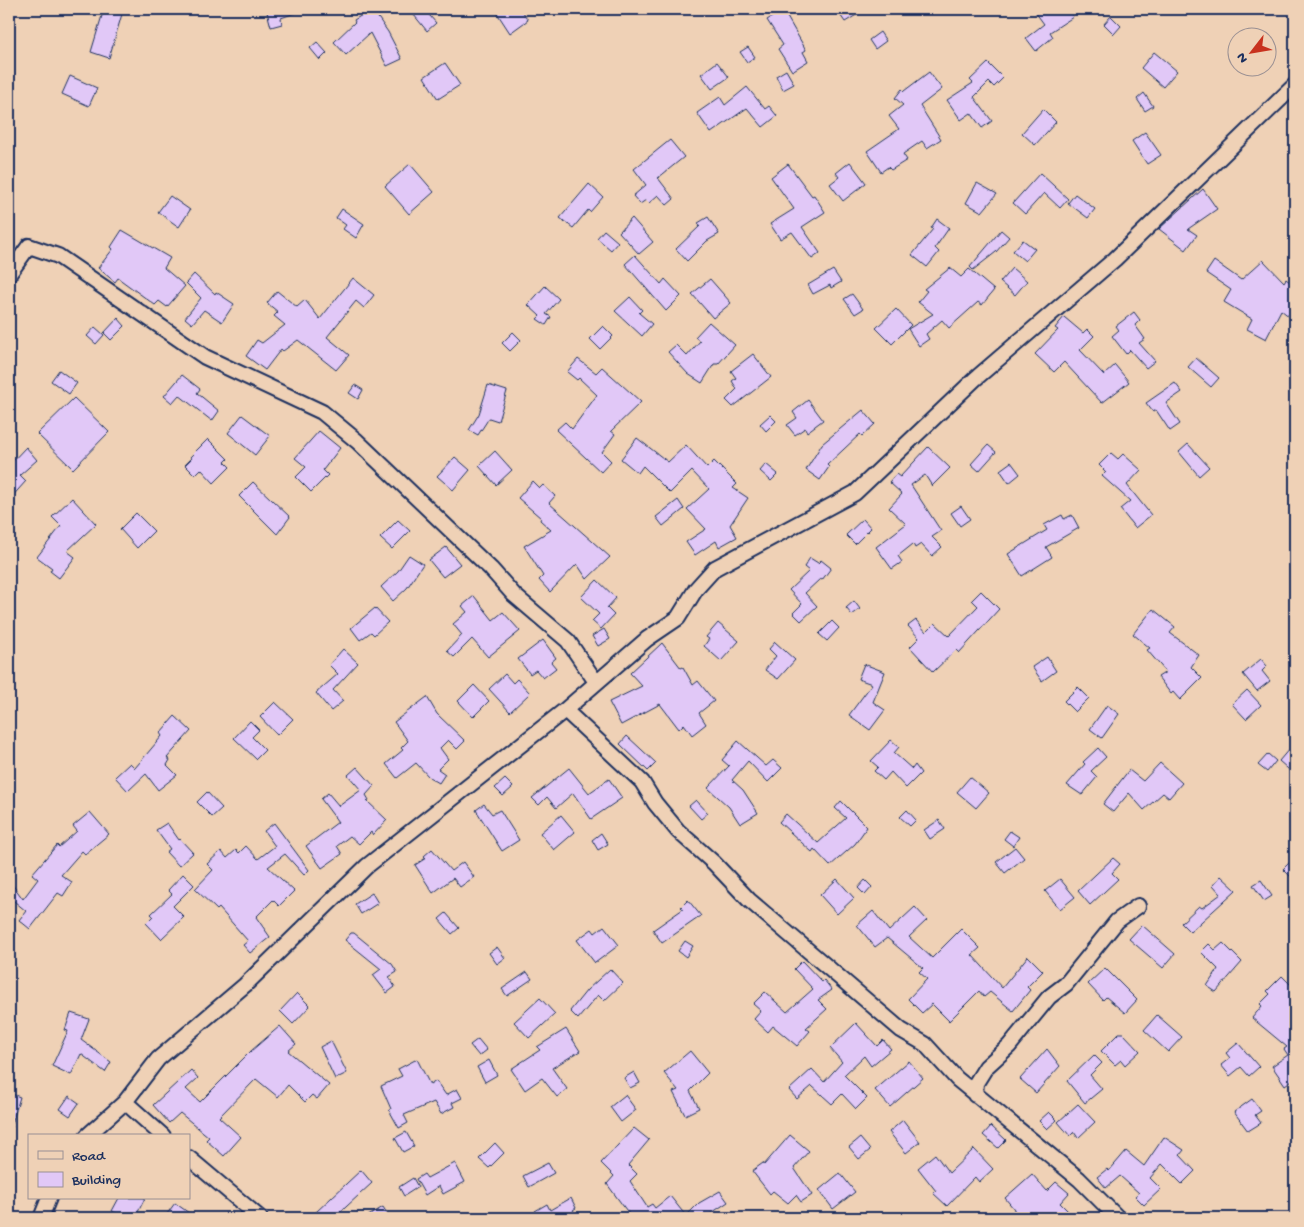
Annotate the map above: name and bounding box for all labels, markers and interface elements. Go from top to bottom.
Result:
north arrow [1226,28,1276,78]
text: N [1233,49,1253,66]
legend [28,1134,190,1200]
text: Road [72,1148,106,1166]
text: Building [71,1172,121,1190]

